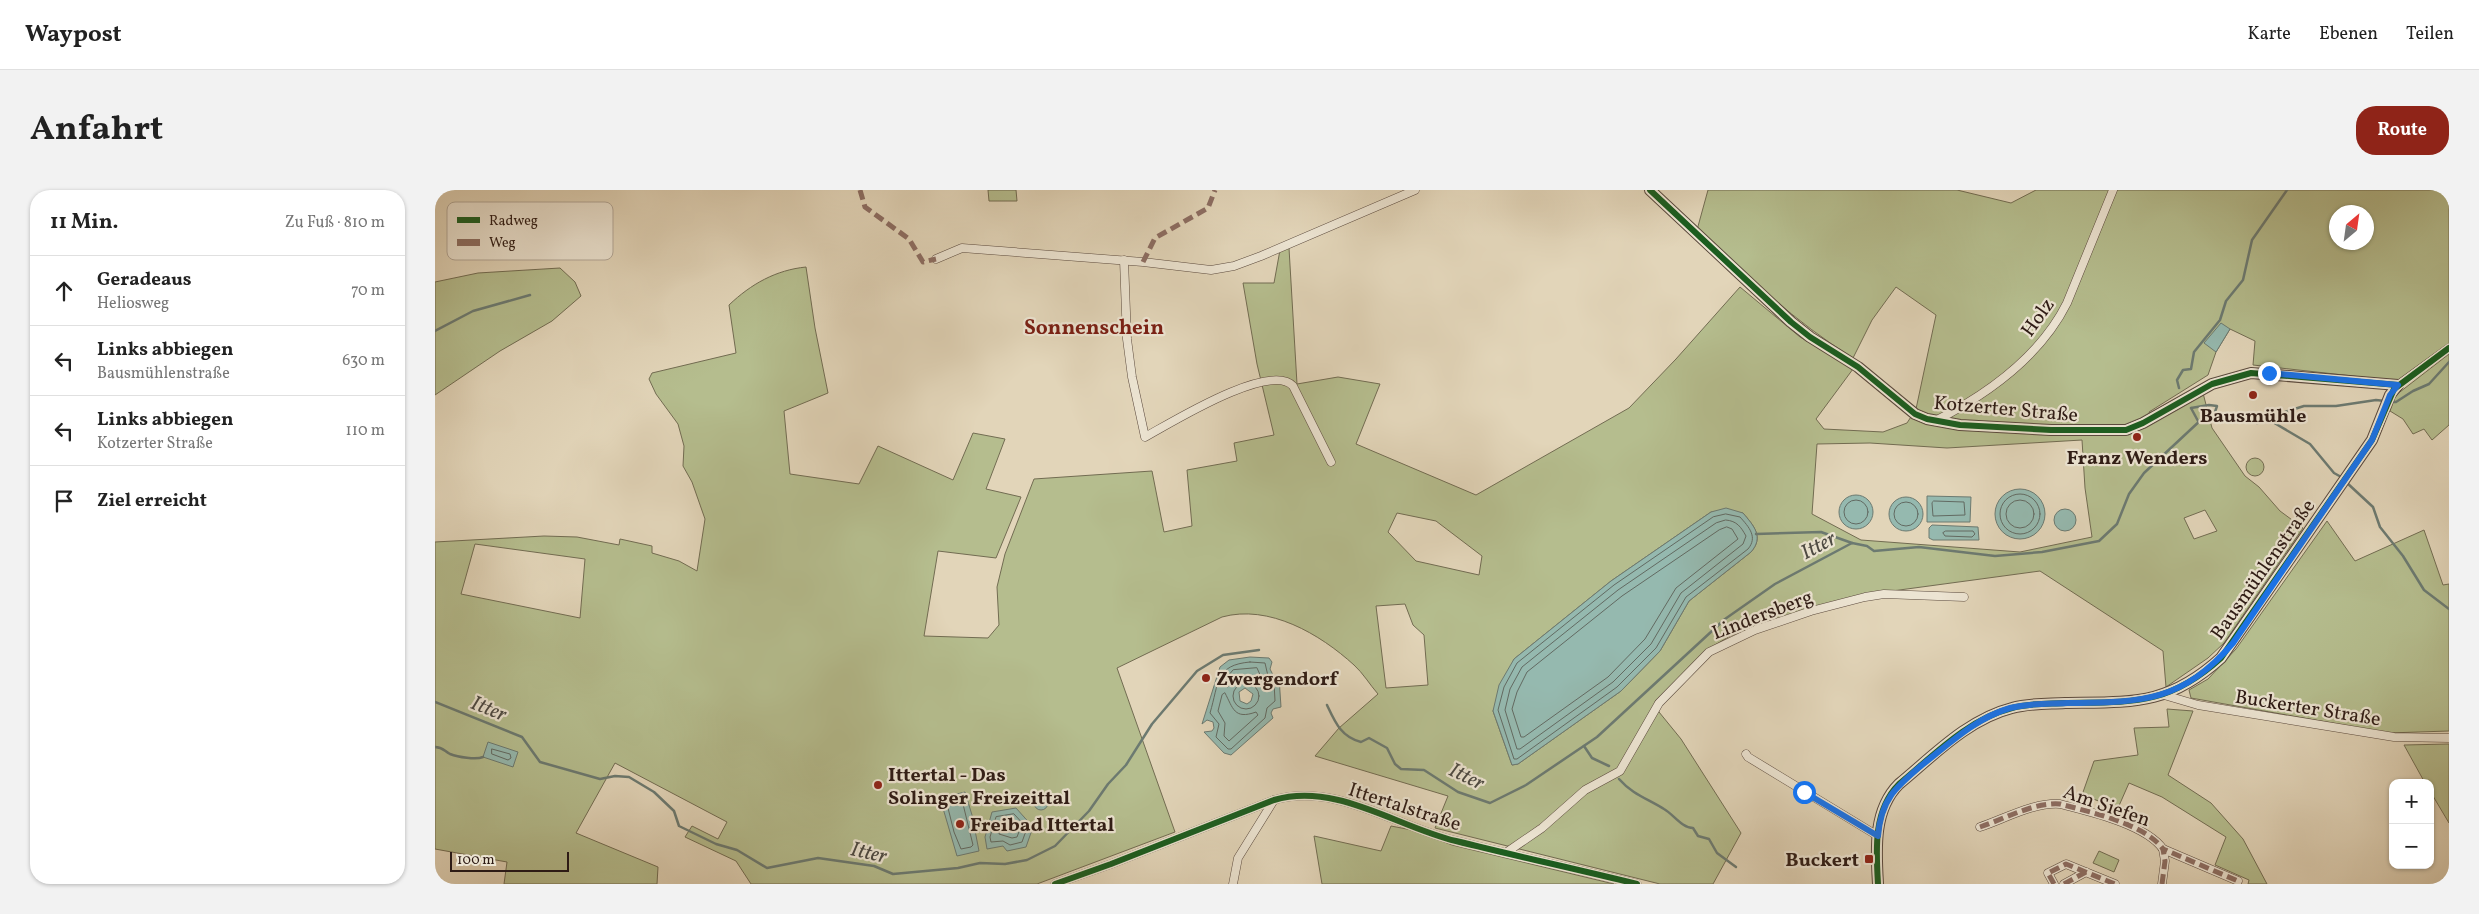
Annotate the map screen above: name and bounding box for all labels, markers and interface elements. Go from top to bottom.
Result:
text: Waypost [25,18,122,52]
text: Karte [2247,22,2291,47]
text: Ebenen [2319,22,2378,47]
text: Teilen [2406,22,2454,47]
text: Anfahrt [30,106,163,154]
button: Route [2356,106,2449,155]
legend [447,202,613,260]
north arrow [2329,205,2374,250]
text: 11 Min. [50,208,119,237]
text: Zu Fuß · 810 m [285,212,385,234]
text: Radweg [489,212,538,231]
text: Weg [489,234,516,253]
text: Geradeaus [97,267,192,293]
icon: ahead [50,277,78,305]
text: 70 m [351,280,385,302]
text: Heliosweg [97,293,169,315]
street label: Holz [2015,293,2062,343]
district label: Sonnenschein [1024,314,1164,343]
text: Links abbiegen [97,337,234,363]
icon: left [50,347,78,375]
text: 630 m [342,350,385,372]
route end [2258,362,2281,385]
text: Bausmühlenstraße [97,363,230,385]
marker: Bausmühle [2247,389,2259,401]
street label: Kotzerter Straße [1932,390,2079,430]
place label: Bausmühle [2200,403,2306,431]
text: Links abbiegen [97,407,234,433]
icon: left [50,417,78,445]
text: 110 m [346,420,385,442]
marker: Franz Wenders [2131,431,2143,443]
text: Kotzerter Straße [97,433,213,455]
place label: Franz Wenders [2067,445,2207,473]
icon: arrive [50,487,78,515]
text: Ziel erreicht [97,488,207,514]
street label: Bausmühlenstraße [2205,494,2323,646]
water label: Itter [1796,525,1842,568]
street label: Lindersberg [1708,584,1817,648]
place label: Zwergendorf [1216,666,1340,694]
marker: Zwergendorf [1200,672,1212,684]
street label: Buckerter Straße [2233,684,2383,734]
water label: Itter [466,689,511,730]
water label: Itter [1444,756,1489,798]
place label: Ittertal - Das Solinger Freizeittal [888,762,1070,813]
street label: Ittertalstraße [1344,777,1464,839]
marker: Ittertal - Das Solinger Freizeittal [872,779,884,791]
street label: Am Siefen [2059,779,2154,835]
map controls [2389,779,2434,869]
button: + [2389,779,2434,824]
route start [1793,781,1816,804]
place label: Freibad Ittertal [970,812,1115,840]
marker: Freibad Ittertal [954,818,966,830]
button: − [2389,824,2434,869]
water label: Itter [848,835,890,872]
place label: Buckert [1785,847,1859,875]
scale bar [450,849,569,872]
text: 100 m [457,851,495,870]
marker: Buckert [1863,853,1875,865]

